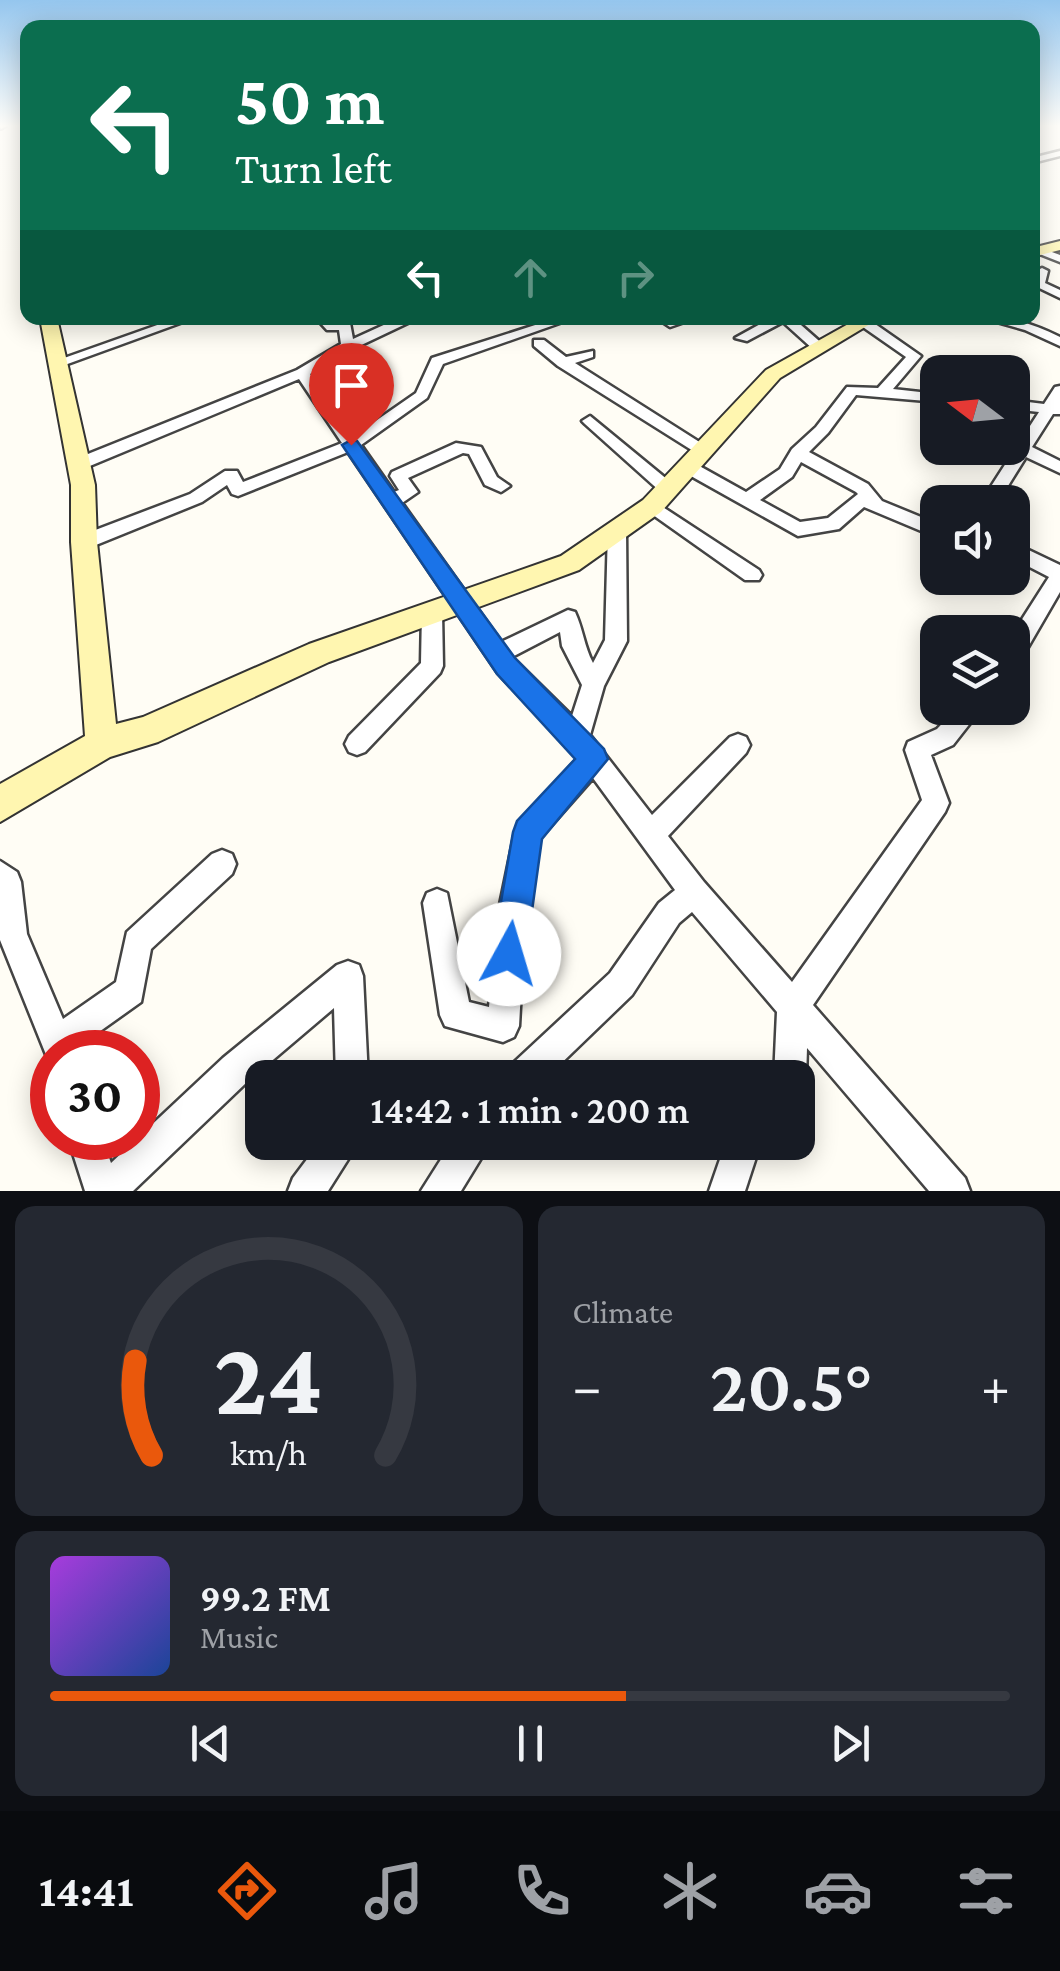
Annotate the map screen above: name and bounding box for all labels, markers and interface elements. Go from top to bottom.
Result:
icon: left [70,60,200,190]
text: 50 m [235,61,385,139]
text: Turn left [235,143,392,193]
icon: left [398,250,453,305]
icon: ahead [503,250,558,305]
icon: right [608,250,663,305]
pin [309,343,394,446]
north arrow [920,355,1030,465]
map controls [920,355,1030,725]
icon: arrive [324,358,379,413]
button: sound [920,485,1030,595]
button: layers [920,615,1030,725]
position arrow [457,902,561,1006]
speed limit sign: 30 [30,1030,160,1160]
text: 14:42 · 1 min · 200 m [371,1089,689,1131]
text: Climate [573,1294,673,1330]
text: 24 [214,1320,323,1435]
text: 20.5° [710,1344,872,1427]
text: − [573,1356,602,1417]
text: + [981,1356,1010,1417]
text: km/h [230,1433,307,1473]
text: 99.2 FM [200,1577,331,1619]
text: Music [200,1619,278,1655]
icon: previous [183,1716,238,1771]
icon: pause [503,1716,558,1771]
icon: next [823,1716,878,1771]
icon: directions [212,1856,282,1926]
icon: music [359,1856,429,1926]
icon: phone [507,1856,577,1926]
icon: climate [655,1856,725,1926]
icon: car [803,1856,873,1926]
icon: filters [951,1856,1021,1926]
text: 14:41 [39,1866,134,1916]

